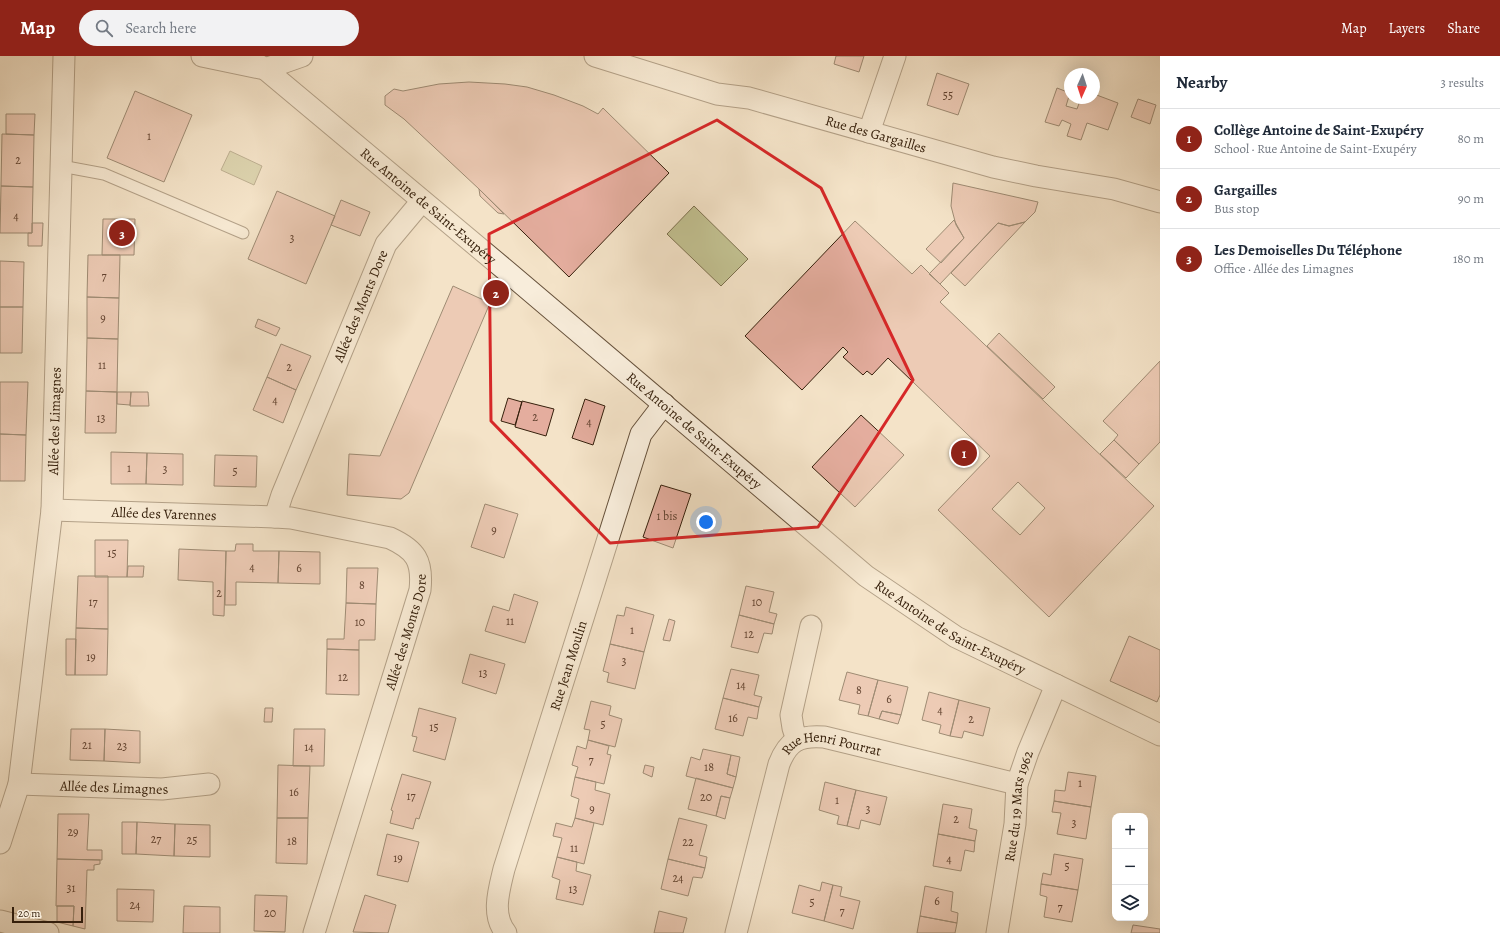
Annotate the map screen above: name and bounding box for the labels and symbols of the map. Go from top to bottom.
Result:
north arrow [1064,68,1100,104]
house number: 55 [943,87,953,103]
street label: Rue des Gargailles [823,111,929,157]
house number: 1 [147,128,151,144]
street label: Rue Antoine de Saint-Exupéry [356,143,501,269]
house number: 2 [15,152,21,168]
house number: 4 [13,208,19,224]
pin: 3 [109,218,135,248]
house number: 3 [290,230,295,246]
street label: Allée des Monts Dore [328,247,392,366]
house number: 7 [101,268,107,284]
pin: 2 [483,278,509,308]
house number: 9 [100,310,106,326]
house number: 11 [98,357,106,373]
house number: 2 [286,359,292,375]
street label: Allée des Limagnes [43,367,65,476]
street label: Rue Antoine de Saint-Exupéry [623,367,767,494]
house number: 4 [272,392,278,408]
house number: 2 [532,409,538,425]
house number: 13 [96,410,106,426]
house number: 4 [586,414,592,430]
pin: 1 [951,438,977,468]
house number: 1 [127,460,131,476]
house number: 3 [163,461,168,477]
house number: 5 [232,463,238,479]
street label: Allée des Varennes [110,502,217,525]
house number: 1 bis [657,508,678,524]
your location [696,512,716,532]
house number: 9 [491,522,497,538]
house number: 15 [107,545,117,561]
house number: 4 [249,559,255,575]
house number: 6 [296,560,302,576]
street label: Allée des Monts Dore [380,574,430,693]
street label: Rue Antoine de Saint-Exupéry [871,575,1029,679]
house number: 8 [359,577,365,593]
house number: 2 [216,585,222,601]
house number: 17 [88,594,99,610]
house number: 10 [752,594,762,610]
house number: 11 [506,613,514,629]
house number: 10 [355,614,365,630]
street label: Rue Jean Moulin [545,618,591,713]
house number: 1 [630,622,634,638]
house number: 12 [744,626,754,642]
house number: 19 [86,649,96,665]
house number: 3 [622,653,627,669]
house number: 13 [478,665,488,681]
house number: 12 [338,669,348,685]
house number: 14 [736,677,746,693]
house number: 8 [856,682,862,698]
house number: 6 [886,691,892,707]
house number: 4 [937,702,943,718]
house number: 16 [728,710,738,726]
house number: 2 [968,711,974,727]
house number: 5 [600,716,606,732]
house number: 15 [429,719,439,735]
street label: Rue Henri Pourrat [776,727,884,760]
house number: 21 [82,737,92,753]
house number: 23 [117,738,127,754]
house number: 14 [304,739,314,755]
street label: Rue du 19 Mars 1962 [999,748,1037,863]
house number: 7 [588,752,594,768]
house number: 18 [704,759,714,775]
house number: 1 [1078,775,1082,791]
street label: Allée des Limagnes [59,776,169,799]
house number: 16 [289,784,299,800]
house number: 17 [406,788,417,804]
house number: 20 [700,789,712,805]
house number: 1 [835,792,839,808]
house number: 9 [589,801,595,817]
house number: 3 [866,801,871,817]
house number: 2 [953,811,959,827]
house number: 3 [1072,815,1077,831]
house number: 29 [67,824,79,840]
house number: 27 [151,831,162,847]
house number: 25 [187,832,197,848]
house number: 18 [287,833,297,849]
house number: 22 [682,834,694,850]
house number: 11 [570,840,578,856]
house number: 19 [393,850,403,866]
house number: 4 [946,851,952,867]
house number: 5 [1064,858,1070,874]
house number: 24 [672,870,684,886]
house number: 31 [66,880,76,896]
house number: 13 [568,881,578,897]
house number: 6 [934,893,940,909]
house number: 5 [809,894,815,910]
house number: 24 [129,897,141,913]
house number: 7 [1057,899,1063,915]
house number: 7 [839,903,845,919]
scale bar [12,905,83,924]
house number: 20 [264,905,276,921]

